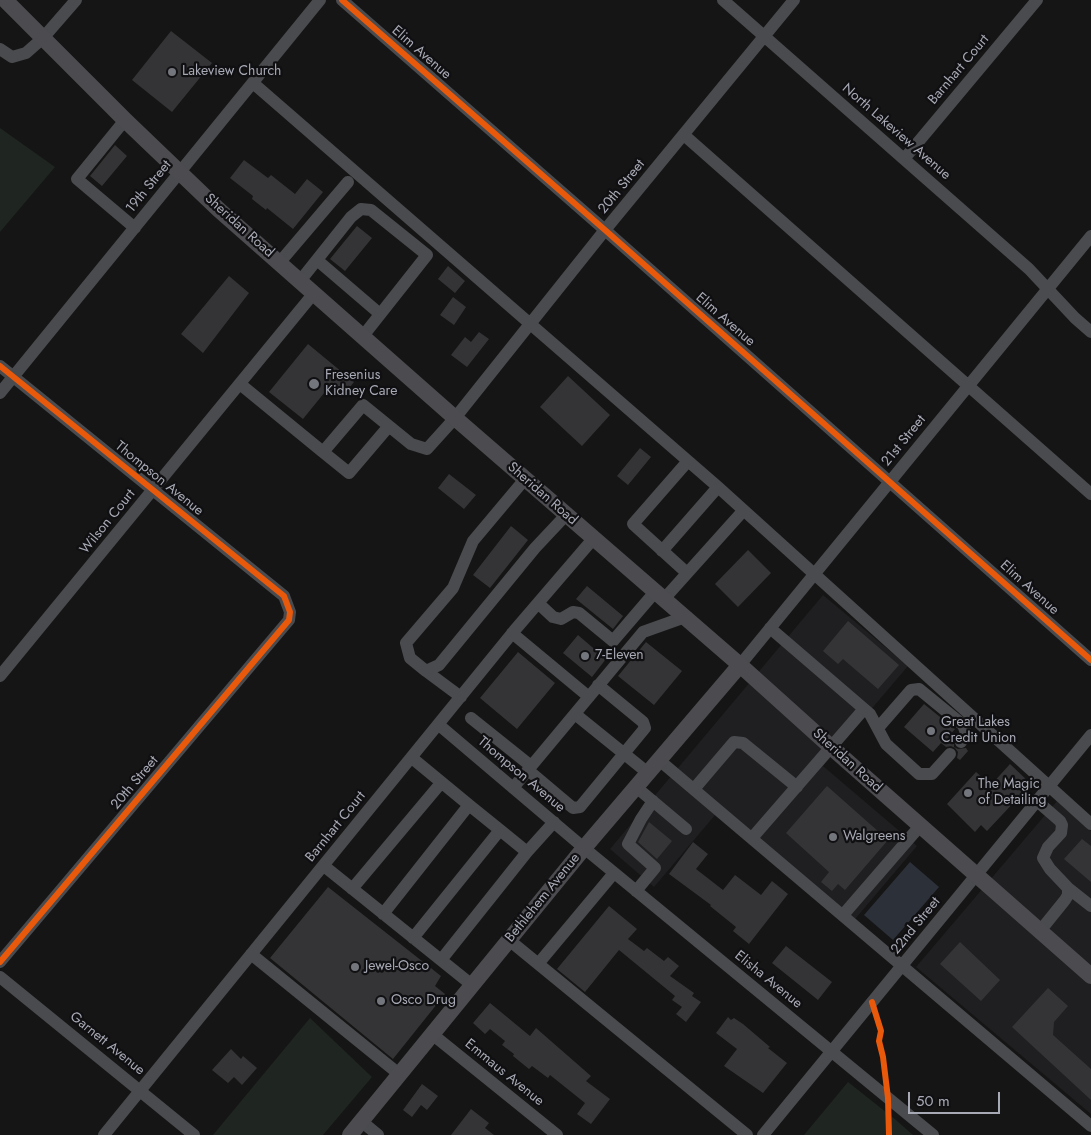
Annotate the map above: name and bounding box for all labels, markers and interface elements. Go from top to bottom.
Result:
street label: Elim Avenue [388,23,454,83]
street label: Barnhart Court [925,32,993,108]
place label: Lakeview Church [182,64,281,80]
marker: Lakeview Church [166,66,178,78]
street label: North Lakeview Avenue [838,80,954,184]
street label: 19th Street [123,157,175,217]
street label: 20th Street [595,157,649,217]
street label: Sheridan Road [201,191,277,261]
street label: Elim Avenue [692,290,758,350]
place label: Fresenius Kidney Care [325,368,397,401]
marker: Fresenius Kidney Care [307,377,321,391]
street label: 21st Street [878,412,930,470]
street label: Thompson Avenue [111,438,207,520]
street label: Sheridan Road [504,459,580,529]
street label: Wilson Court [77,486,139,558]
street label: Elim Avenue [996,557,1062,619]
place label: 7-Eleven [595,648,644,664]
marker: 7-Eleven [579,650,591,662]
place label: Great Lakes Credit Union [941,715,1016,748]
marker: Great Lakes Credit Union [925,725,937,737]
street label: Sheridan Road [809,726,885,796]
street label: Thompson Avenue [474,734,568,816]
street label: 20th Street [108,753,162,813]
place label: The Magic of Detailing [978,777,1047,810]
marker: The Magic of Detailing [962,787,974,799]
street label: Barnhart Court [302,788,370,866]
place label: Walgreens [843,829,905,845]
marker: Walgreens [827,831,839,843]
street label: Bethlehem Avenue [502,850,584,946]
street label: 22nd Street [888,894,944,958]
street label: Elisha Avenue [731,948,805,1012]
place label: Jewel-Osco [365,959,429,975]
marker: Jewel-Osco [349,961,361,973]
place label: Osco Drug [391,993,456,1009]
marker: Osco Drug [375,995,387,1007]
street label: Garnett Avenue [66,1009,148,1079]
street label: Emmaus Avenue [461,1036,547,1110]
scale bar [911,1082,1004,1114]
text: 50 m [916,1090,950,1112]

